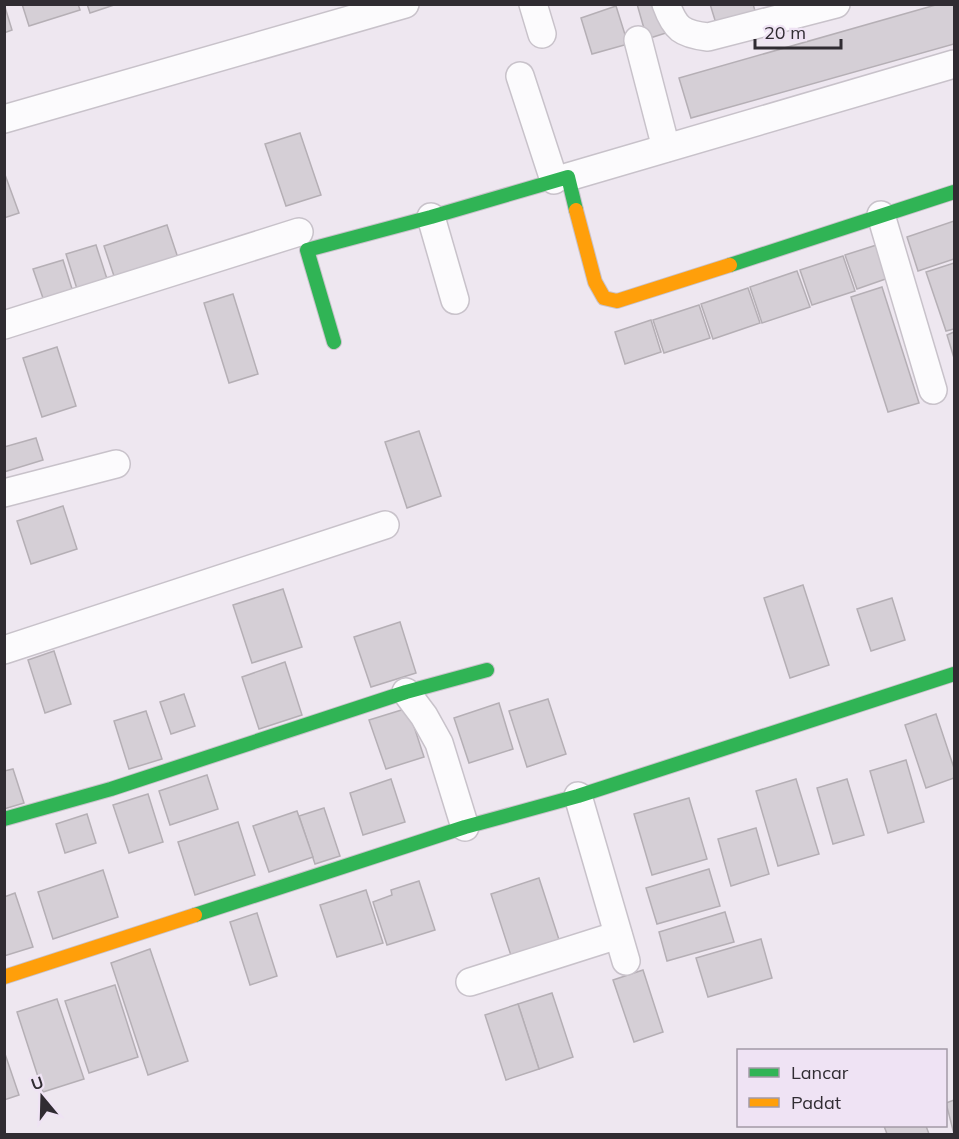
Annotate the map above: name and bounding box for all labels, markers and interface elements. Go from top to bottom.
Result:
scale bar [755,12,840,50]
text: 20 m [764,21,806,44]
legend [737,1049,947,1127]
text: Lancar [791,1061,849,1084]
north arrow [12,1067,72,1127]
text: U [28,1071,46,1094]
text: Padat [791,1091,841,1114]

